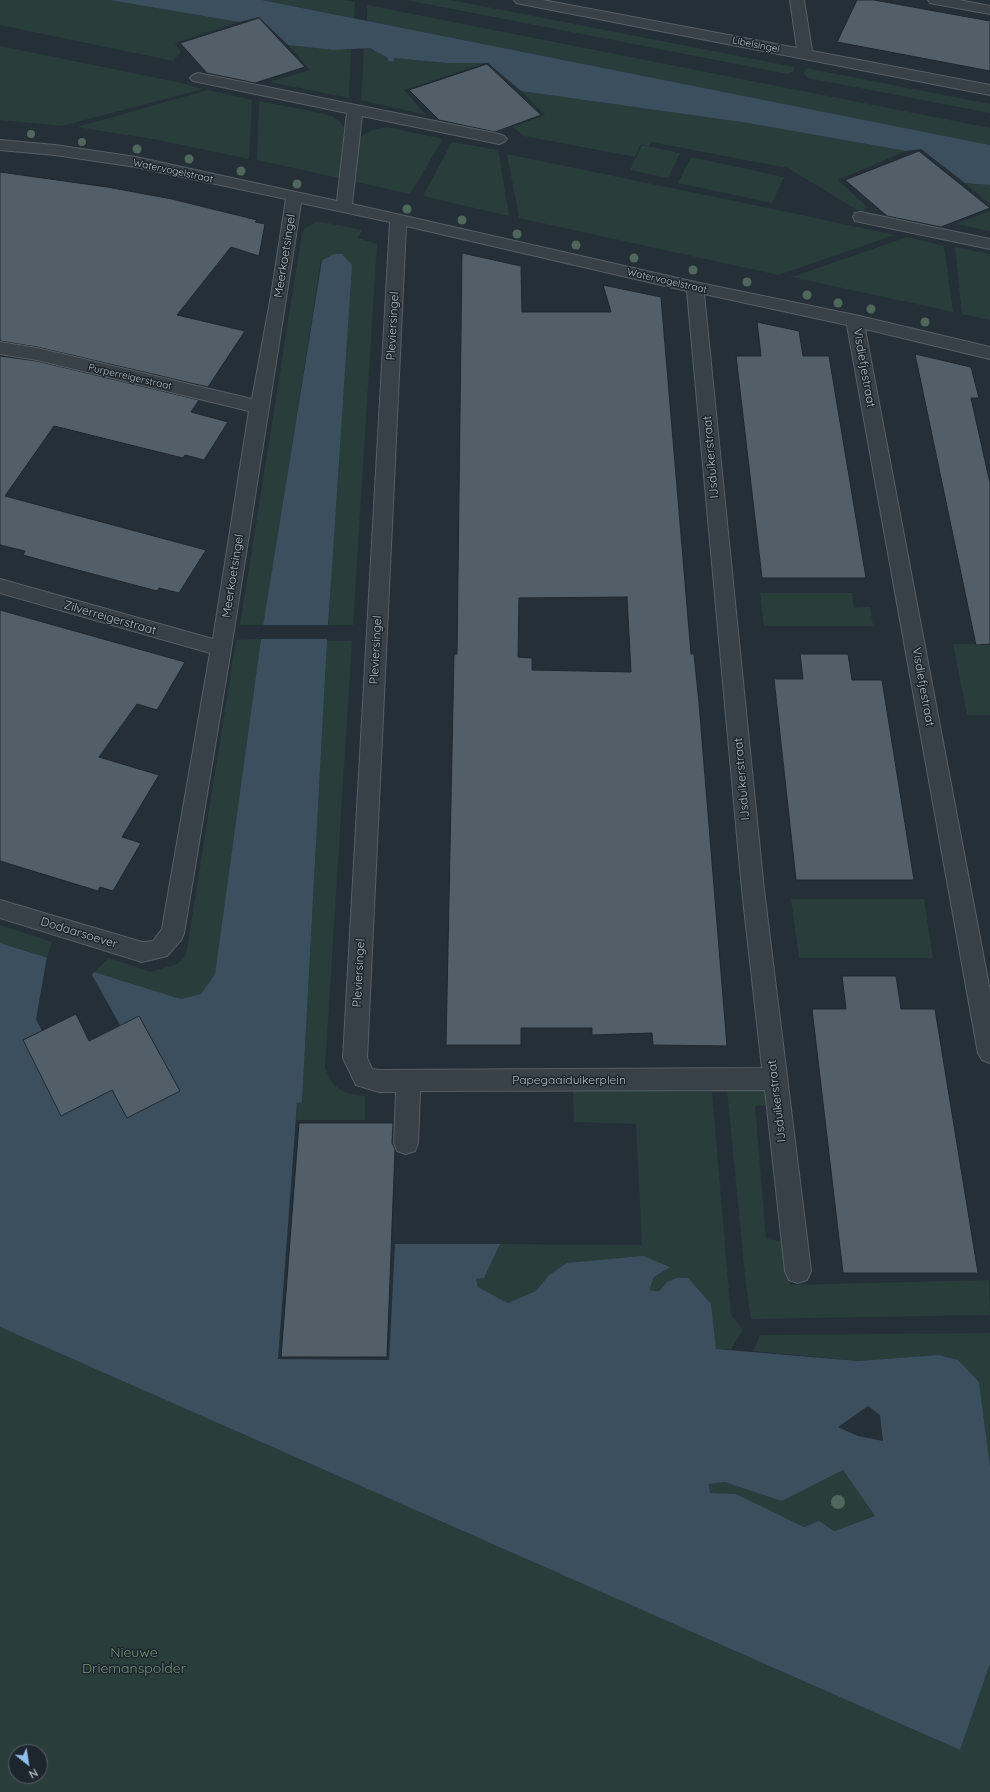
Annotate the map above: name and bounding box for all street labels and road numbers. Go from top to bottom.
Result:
street label: Libelsingel [731,35,781,55]
street label: Watervogelstraat [132,157,214,185]
street label: Meerkoetsingel [271,213,299,299]
street label: Watervogelstraat [626,266,708,296]
street label: Pleviersingel [384,291,402,361]
street label: Visdiefjestraat [850,327,878,409]
street label: Purperreigerstraat [87,362,173,392]
street label: IJsduikerstraat [700,415,722,499]
street label: Meerkoetsingel [219,533,247,619]
street label: Zilverreigerstraat [62,598,158,638]
street label: Pleviersingel [367,615,385,685]
street label: Visdiefjestraat [909,646,937,728]
street label: IJsduikerstraat [731,737,753,821]
street label: Dodaarsoever [39,914,119,952]
street label: Pleviersingel [350,938,368,1008]
street label: IJsduikerstraat [765,1059,789,1143]
street label: Papegaaiduikerplein [512,1073,626,1087]

